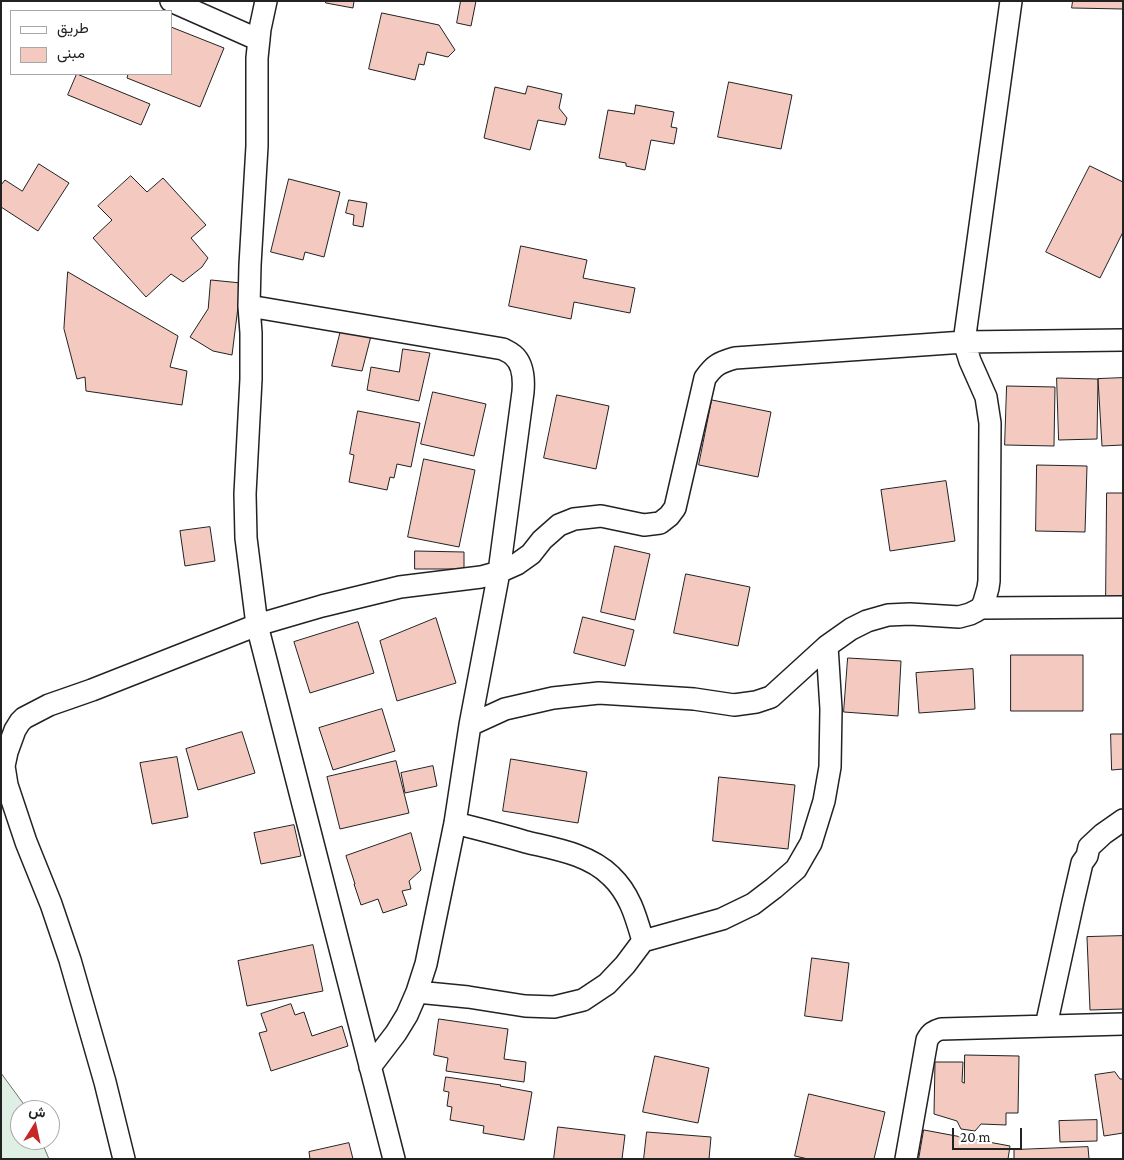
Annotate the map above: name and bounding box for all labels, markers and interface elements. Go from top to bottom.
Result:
legend [10,10,172,75]
text: طريق [57,20,89,36]
text: مبنى [57,45,85,61]
north arrow [10,1100,60,1150]
text: ش [28,1102,47,1121]
scale bar [954,1118,1024,1150]
text: 20 m [960,1129,991,1145]

